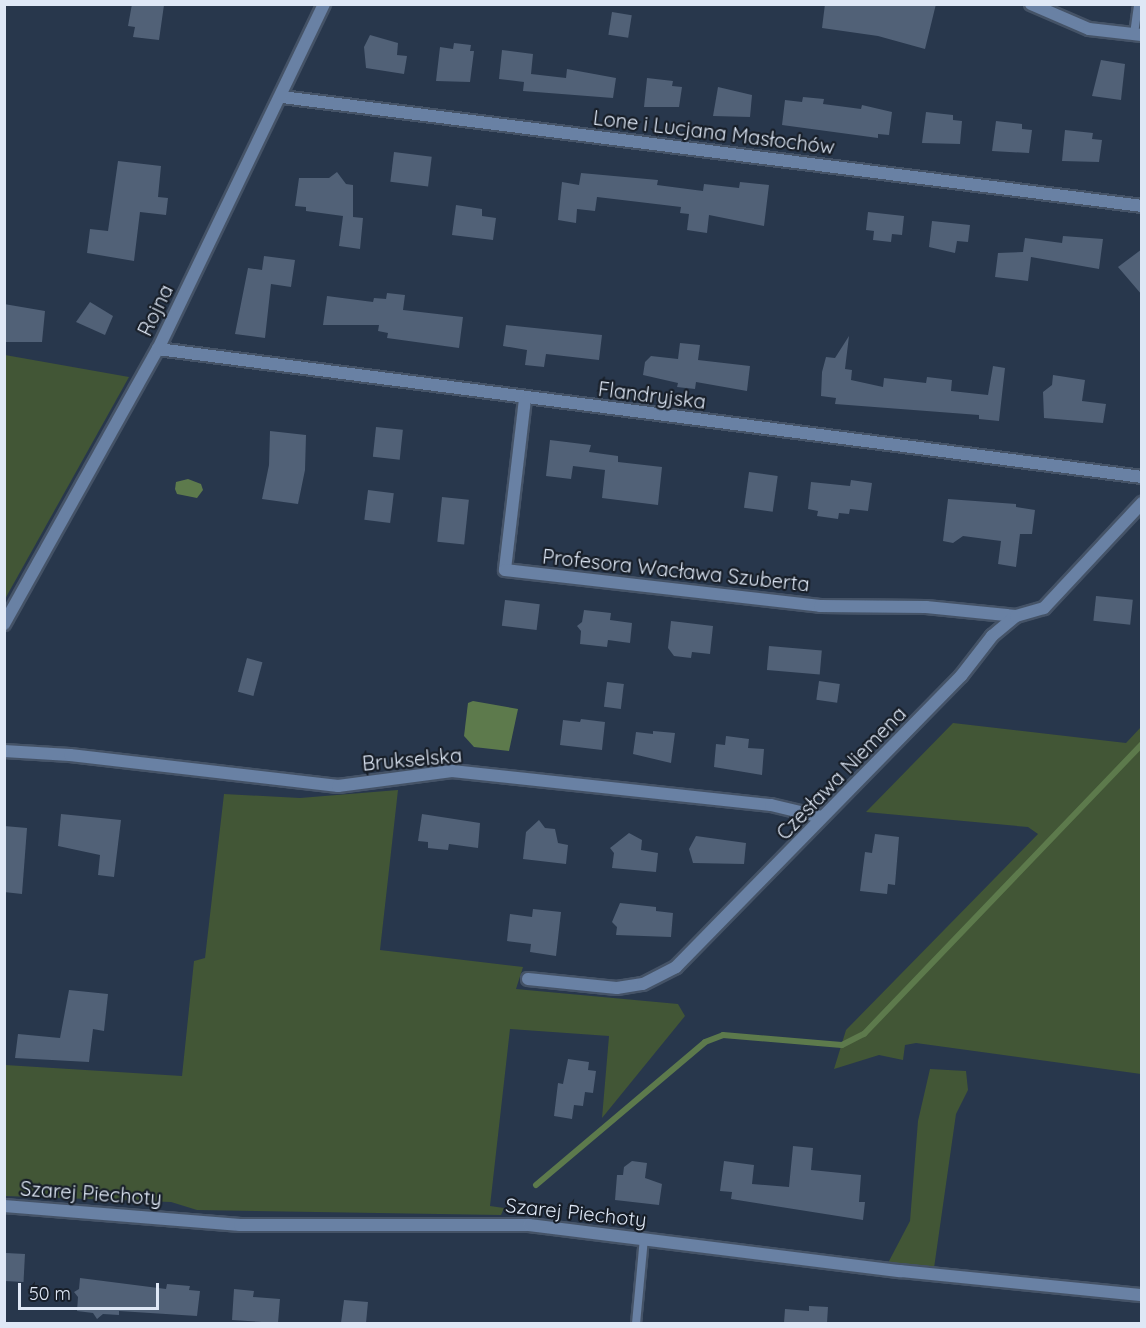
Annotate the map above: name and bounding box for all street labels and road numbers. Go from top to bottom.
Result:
street label: Lone i Lucjana Masłochów [592,105,836,159]
street label: Rojna [132,280,178,340]
street label: Flandryjska [597,376,707,414]
street label: Profesora Wacława Szuberta [541,544,811,596]
street label: Czesława Niemena [771,701,911,845]
street label: Brukselska [361,743,463,775]
street label: Szarej Piechoty [19,1176,163,1210]
street label: Szarej Piechoty [504,1193,648,1231]

